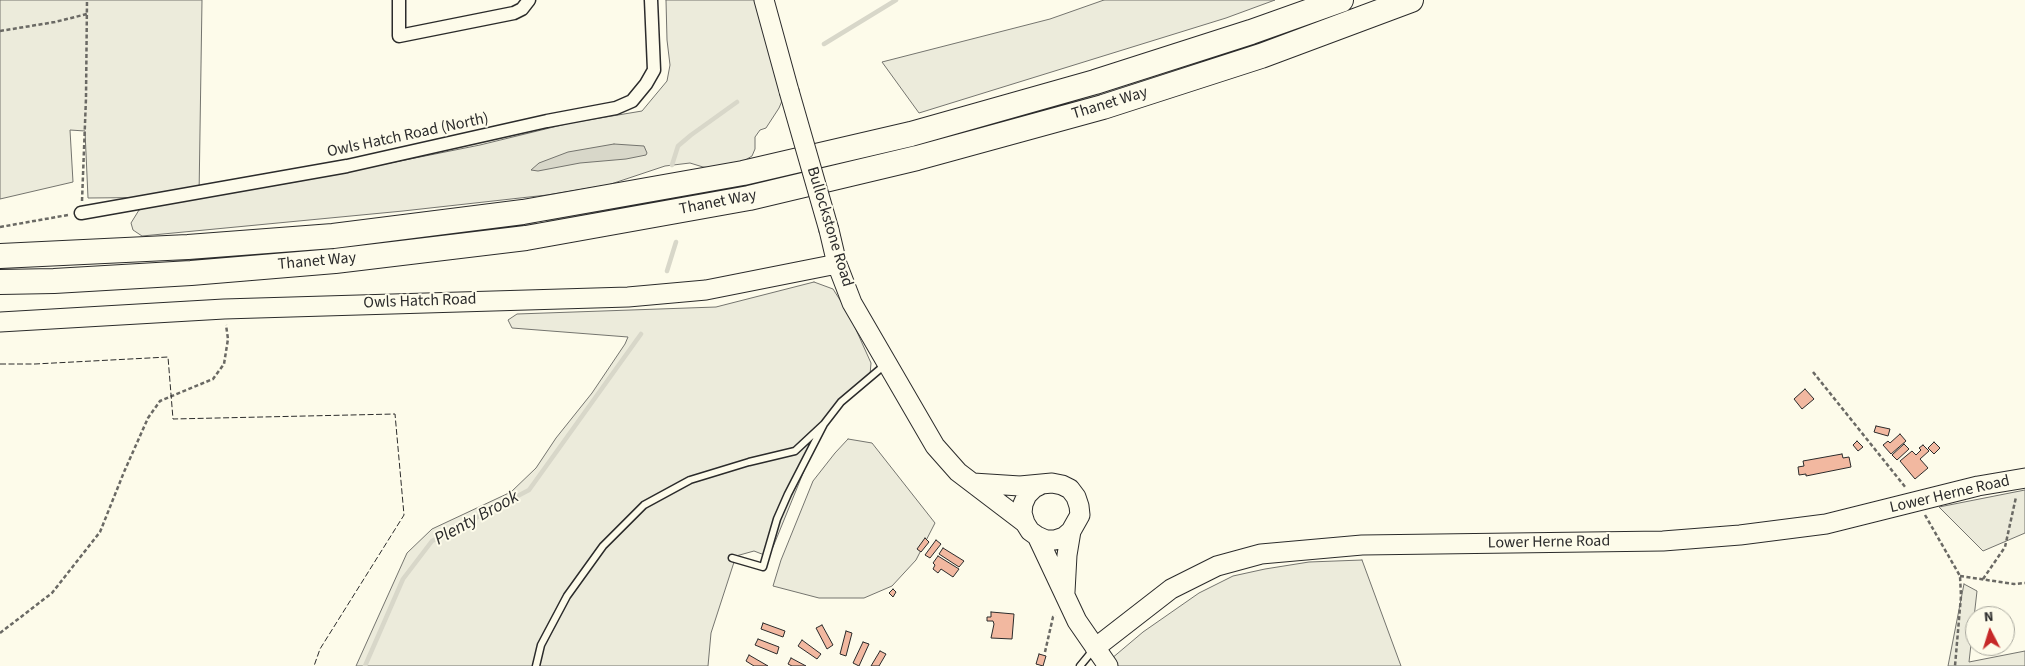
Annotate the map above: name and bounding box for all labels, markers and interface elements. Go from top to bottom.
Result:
street label: Thanet Way [1070,83,1150,125]
street label: Owls Hatch Road (North) [325,109,491,163]
street label: Bullockstone Road [802,165,856,289]
street label: Thanet Way [678,186,758,220]
street label: Thanet Way [277,249,357,275]
street label: Owls Hatch Road [363,290,477,314]
street label: Lower Herne Road [1888,472,2012,518]
water label: Plenty Brook [431,487,523,551]
street label: Lower Herne Road [1488,532,1610,554]
north arrow [1965,606,2015,656]
text: N [1983,607,1994,627]

